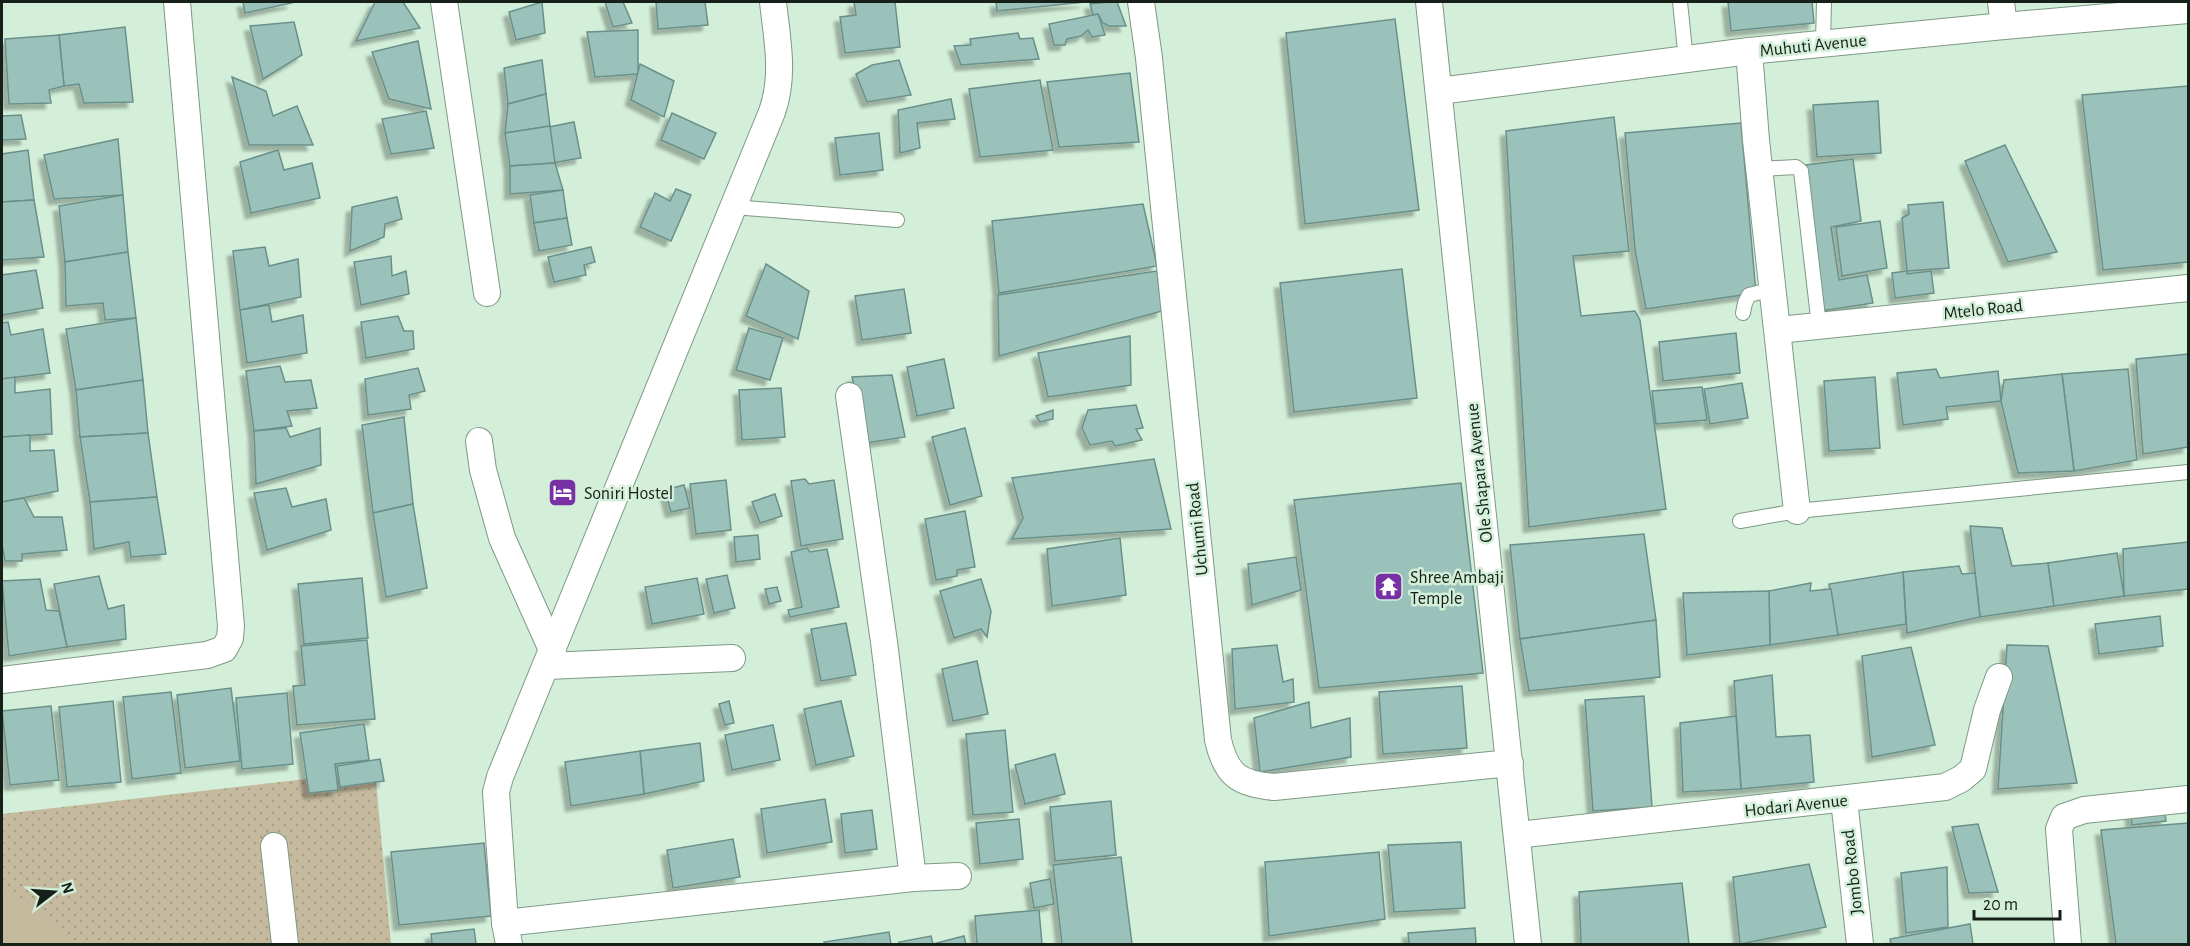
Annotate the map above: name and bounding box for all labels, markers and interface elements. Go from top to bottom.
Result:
street label: Muhuti Avenue [1759,31,1867,61]
street label: Mtelo Road [1943,297,2024,323]
street label: Ole Shapara Avenue [1464,402,1496,543]
hotel icon: Soniri Hostel [547,477,579,509]
street label: Uchumi Road [1184,481,1212,576]
place label: Soniri Hostel [584,485,673,503]
place label: Shree Ambaji Temple [1410,569,1504,608]
temple icon: Shree Ambaji Temple [1373,571,1405,603]
street label: Hodari Avenue [1744,792,1849,820]
street label: Jombo Road [1840,829,1866,915]
north arrow [24,862,84,922]
text: N [58,880,77,896]
scale bar [1974,883,2060,921]
text: 20 m [1983,896,2018,914]

